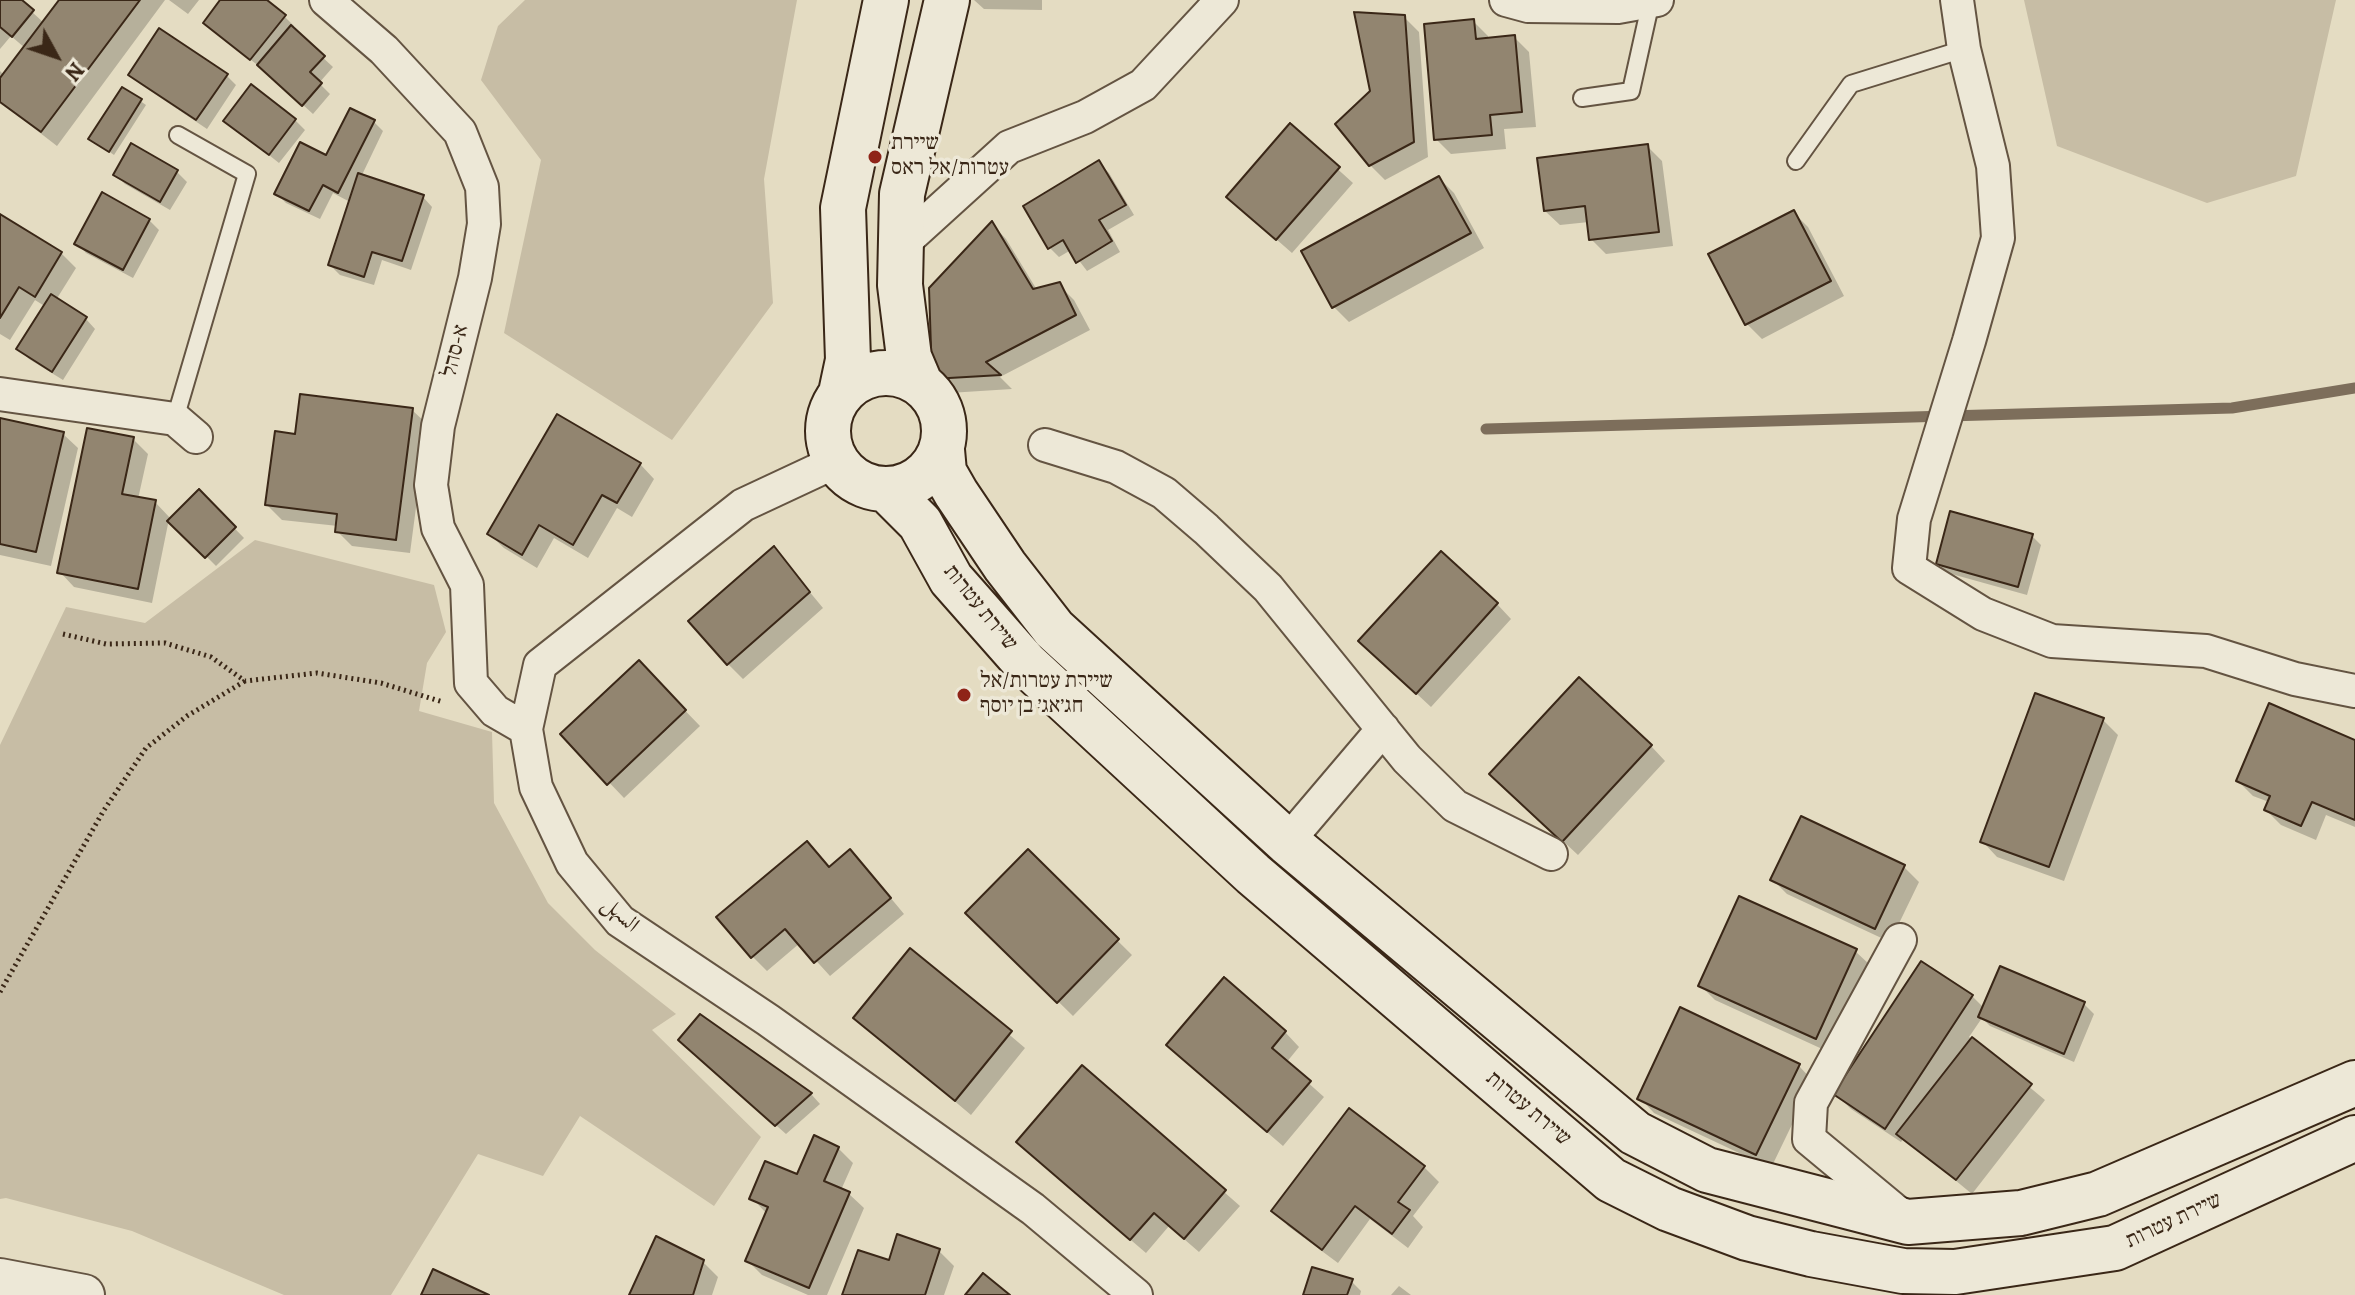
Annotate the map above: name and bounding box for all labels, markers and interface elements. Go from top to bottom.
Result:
north arrow [16,16,96,96]
text: N [58,56,91,87]
place label: שיירת עטרות/אל ראס [891,131,1009,182]
marker: שיירת עטרות/אל ראס [866,148,884,166]
street label: א-סהל [437,322,475,380]
street label: שיירת עטרות [937,560,1023,656]
place label: שיירת עטרות/אל חג׳אג׳ בן יוסף [980,669,1113,720]
marker: שיירת עטרות/אל חג׳אג׳ בן יוסף [955,686,973,704]
street label: السهل [596,891,644,939]
street label: שיירת עטרות [1480,1066,1576,1152]
street label: שיירת עטרות [2122,1187,2226,1255]

